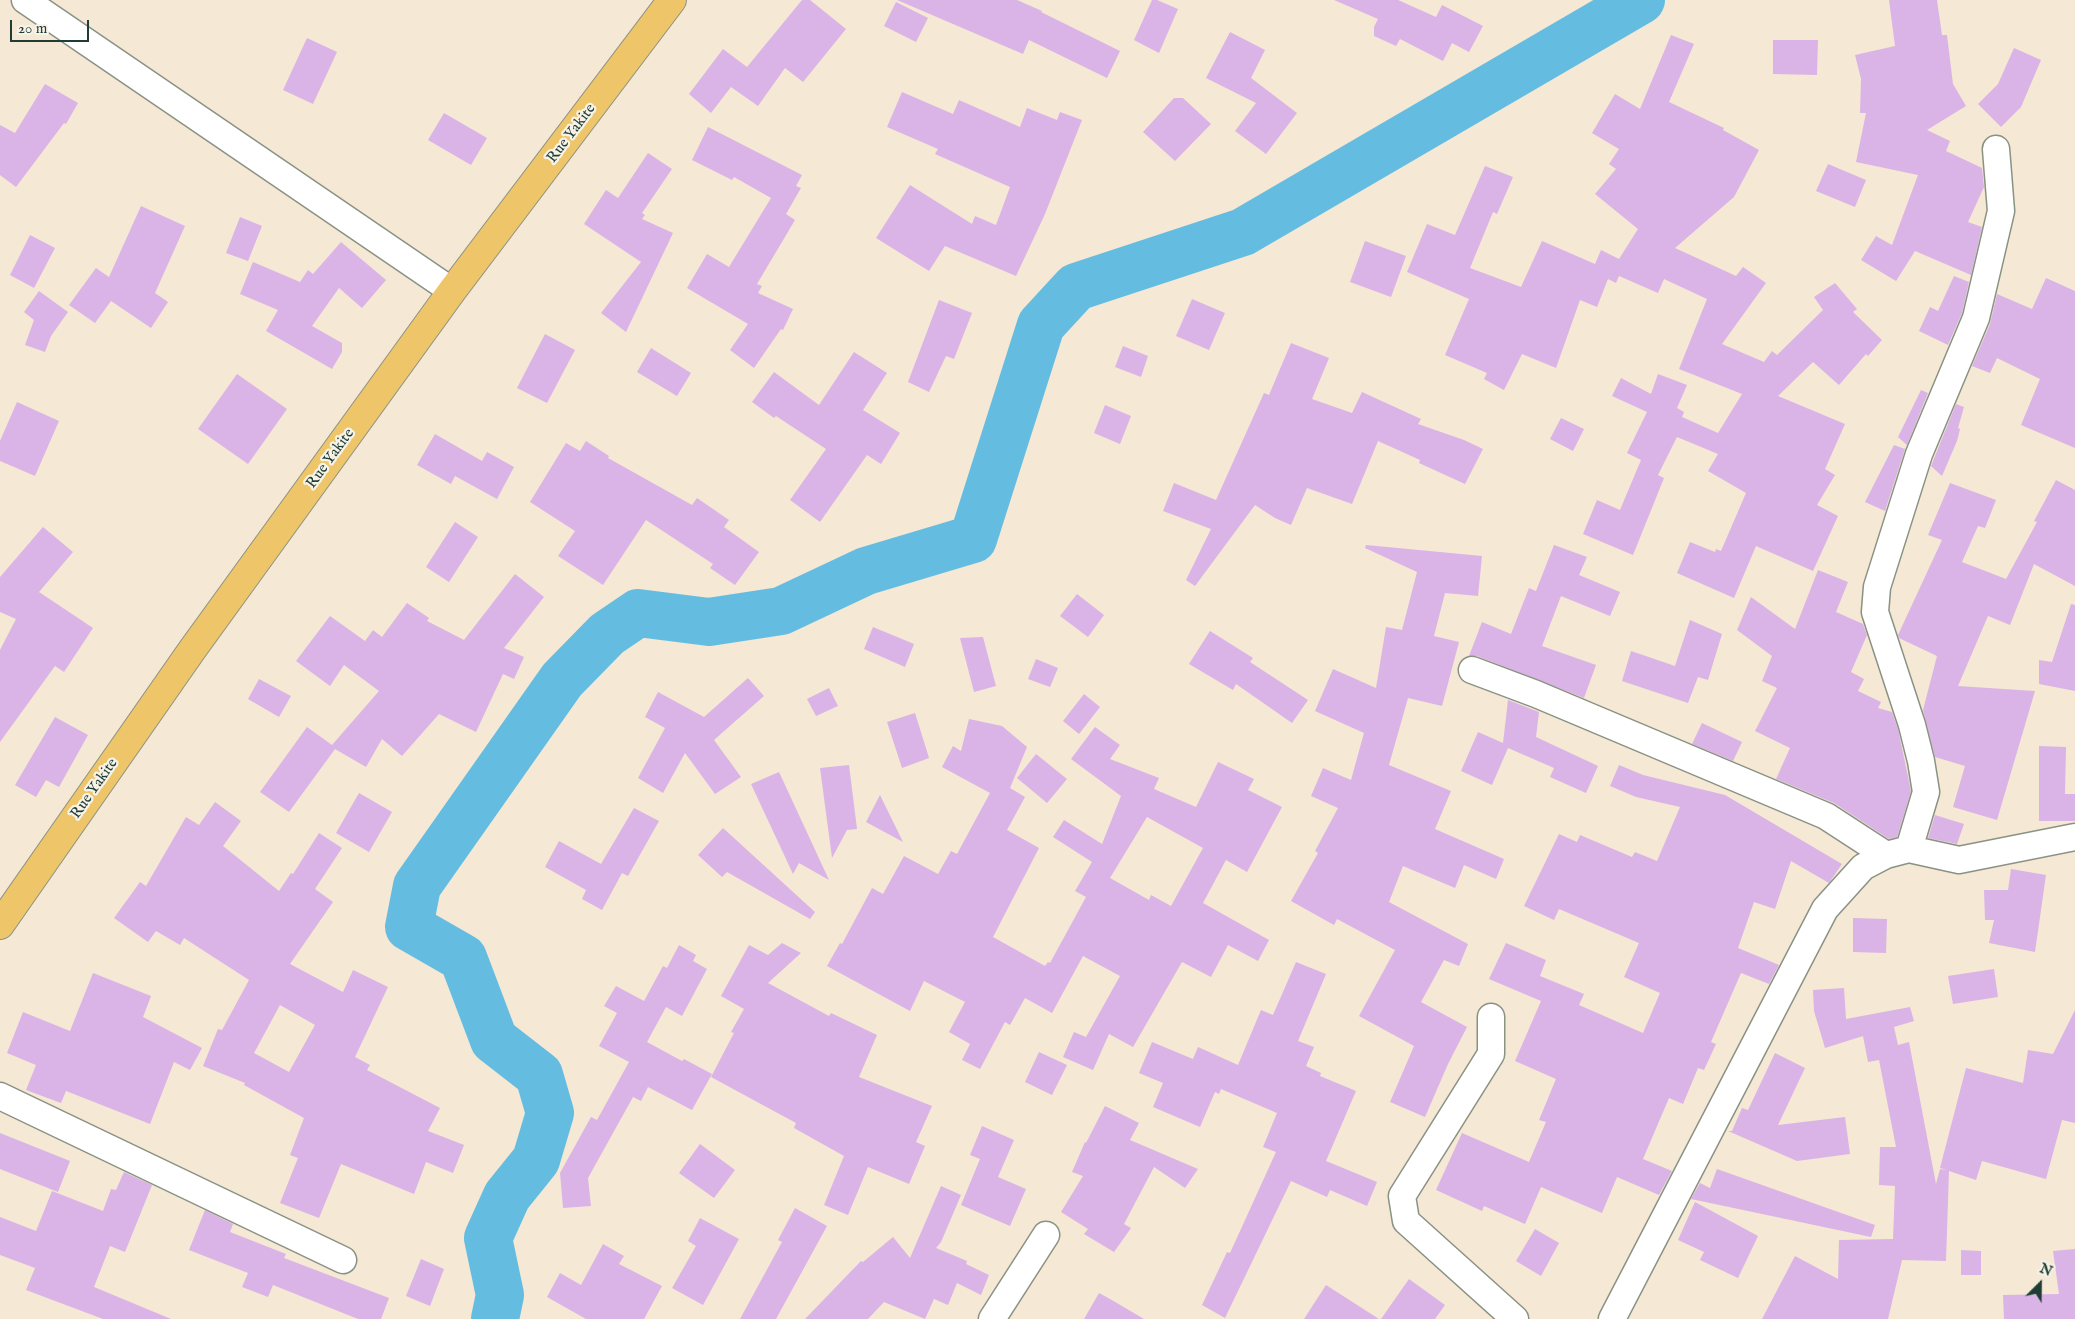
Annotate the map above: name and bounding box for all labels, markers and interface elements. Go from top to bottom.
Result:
scale bar [12,10,91,42]
text: 20 m [18,19,47,38]
street label: Rue Yakite [544,101,600,167]
street label: Rue Yakite [303,426,359,492]
street label: Rue Yakite [68,755,122,823]
north arrow [2015,1259,2065,1309]
text: N [2037,1260,2055,1281]

